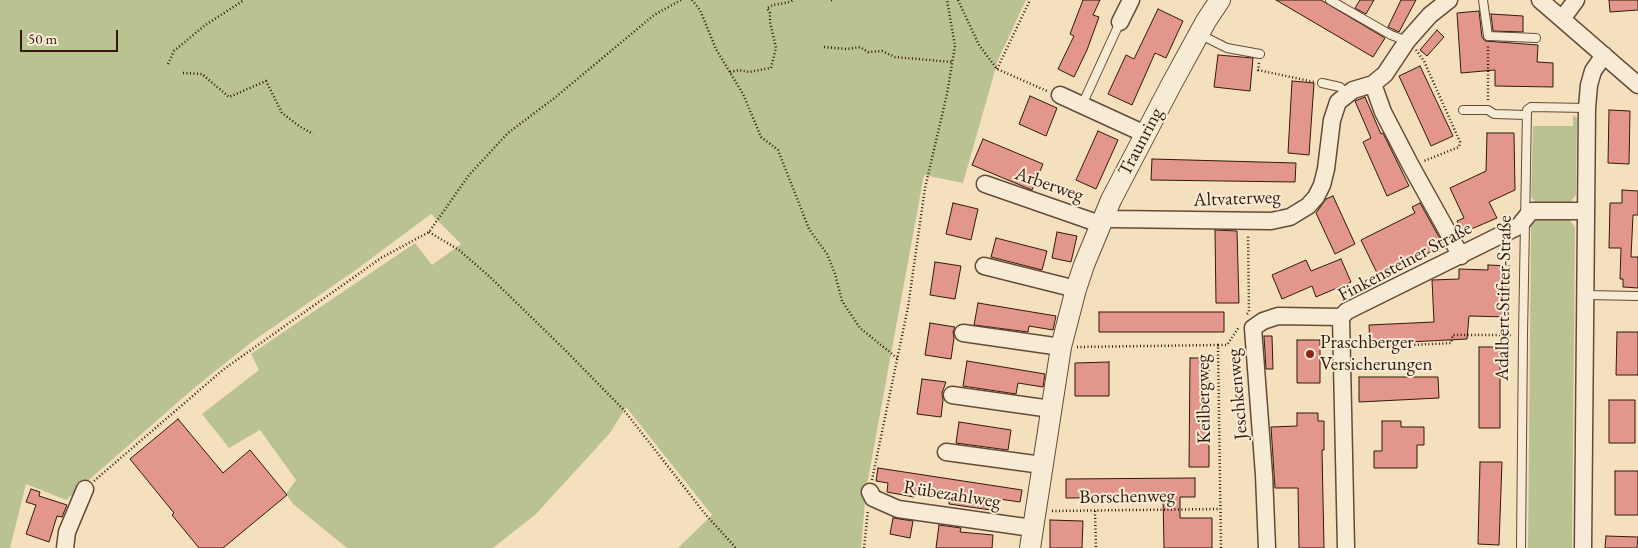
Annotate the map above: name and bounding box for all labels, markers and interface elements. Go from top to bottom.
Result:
scale bar [22,20,120,52]
text: 50 m [28,29,57,48]
street label: Traunring [1114,104,1168,180]
street label: Arberweg [1012,163,1086,207]
street label: Altvaterweg [1193,186,1281,212]
street label: Adalbert-Stifter-Straße [1491,215,1517,381]
street label: Finkensteiner Straße [1334,217,1476,307]
place label: Praschberger Versicherungen [1320,332,1432,376]
street label: Jeschkenweg [1223,347,1253,441]
marker: Praschberger Versicherungen [1304,348,1316,360]
street label: Keilbergweg [1192,354,1216,444]
street label: Rübezahlweg [902,476,1002,514]
street label: Borschenweg [1079,485,1175,509]

